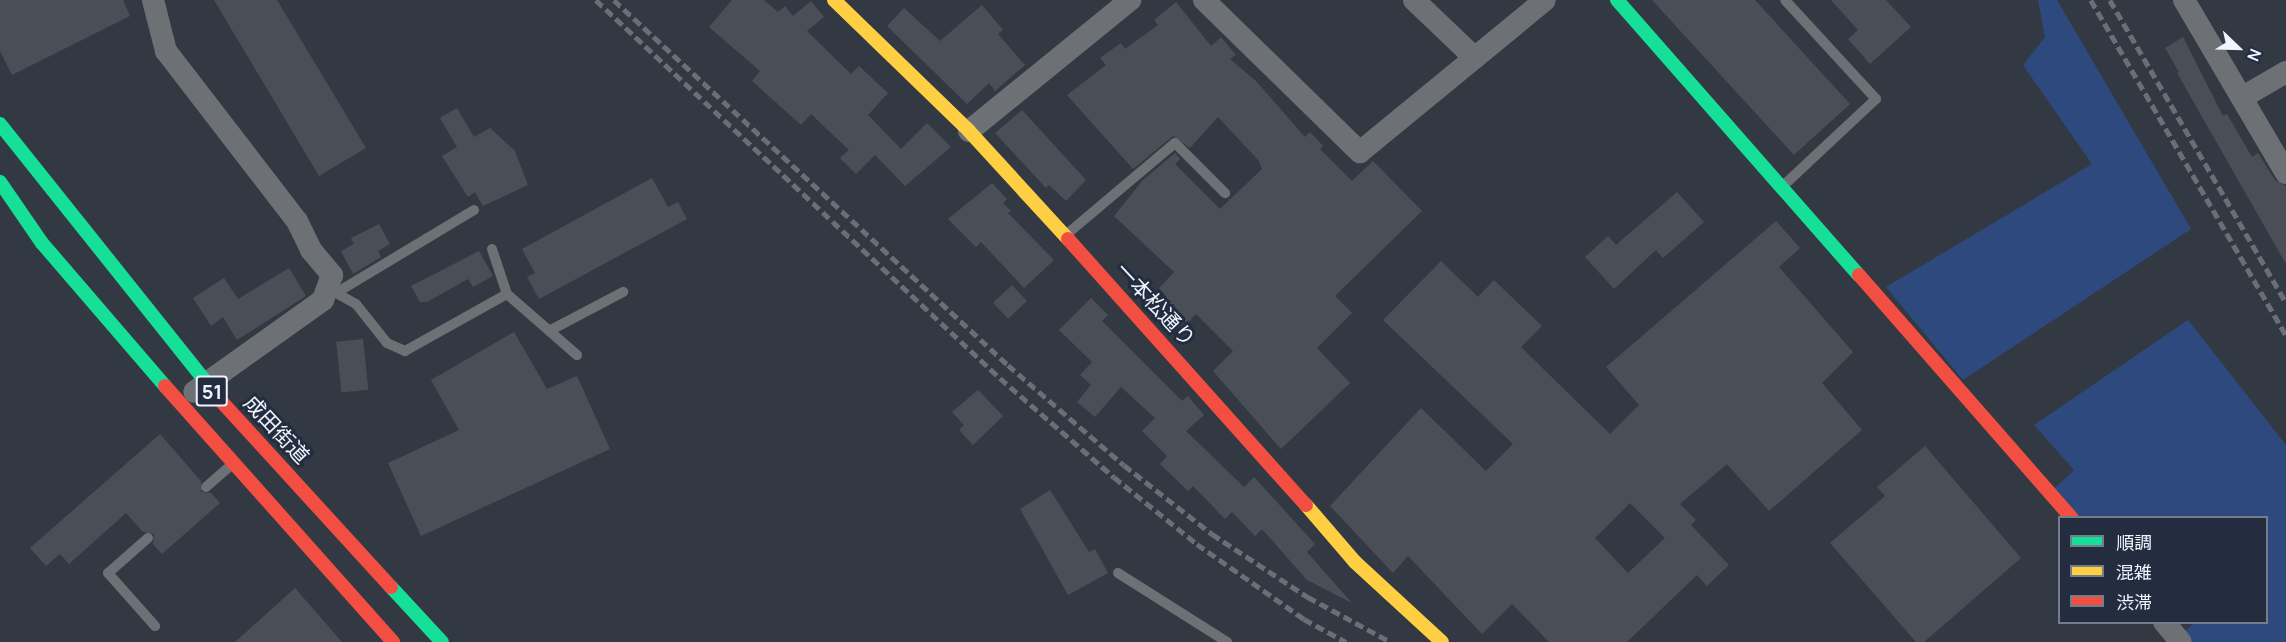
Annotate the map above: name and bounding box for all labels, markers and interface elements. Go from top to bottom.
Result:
north arrow [2208,18,2268,78]
text: N [2242,45,2267,65]
street label: 一本松通り [1111,257,1201,351]
road number: 51 [196,374,228,408]
street label: 成田街道 [239,390,315,468]
legend [2058,516,2268,624]
text: 順調 [2116,530,2152,554]
text: 混雑 [2116,560,2152,584]
text: 渋滞 [2116,590,2152,614]

